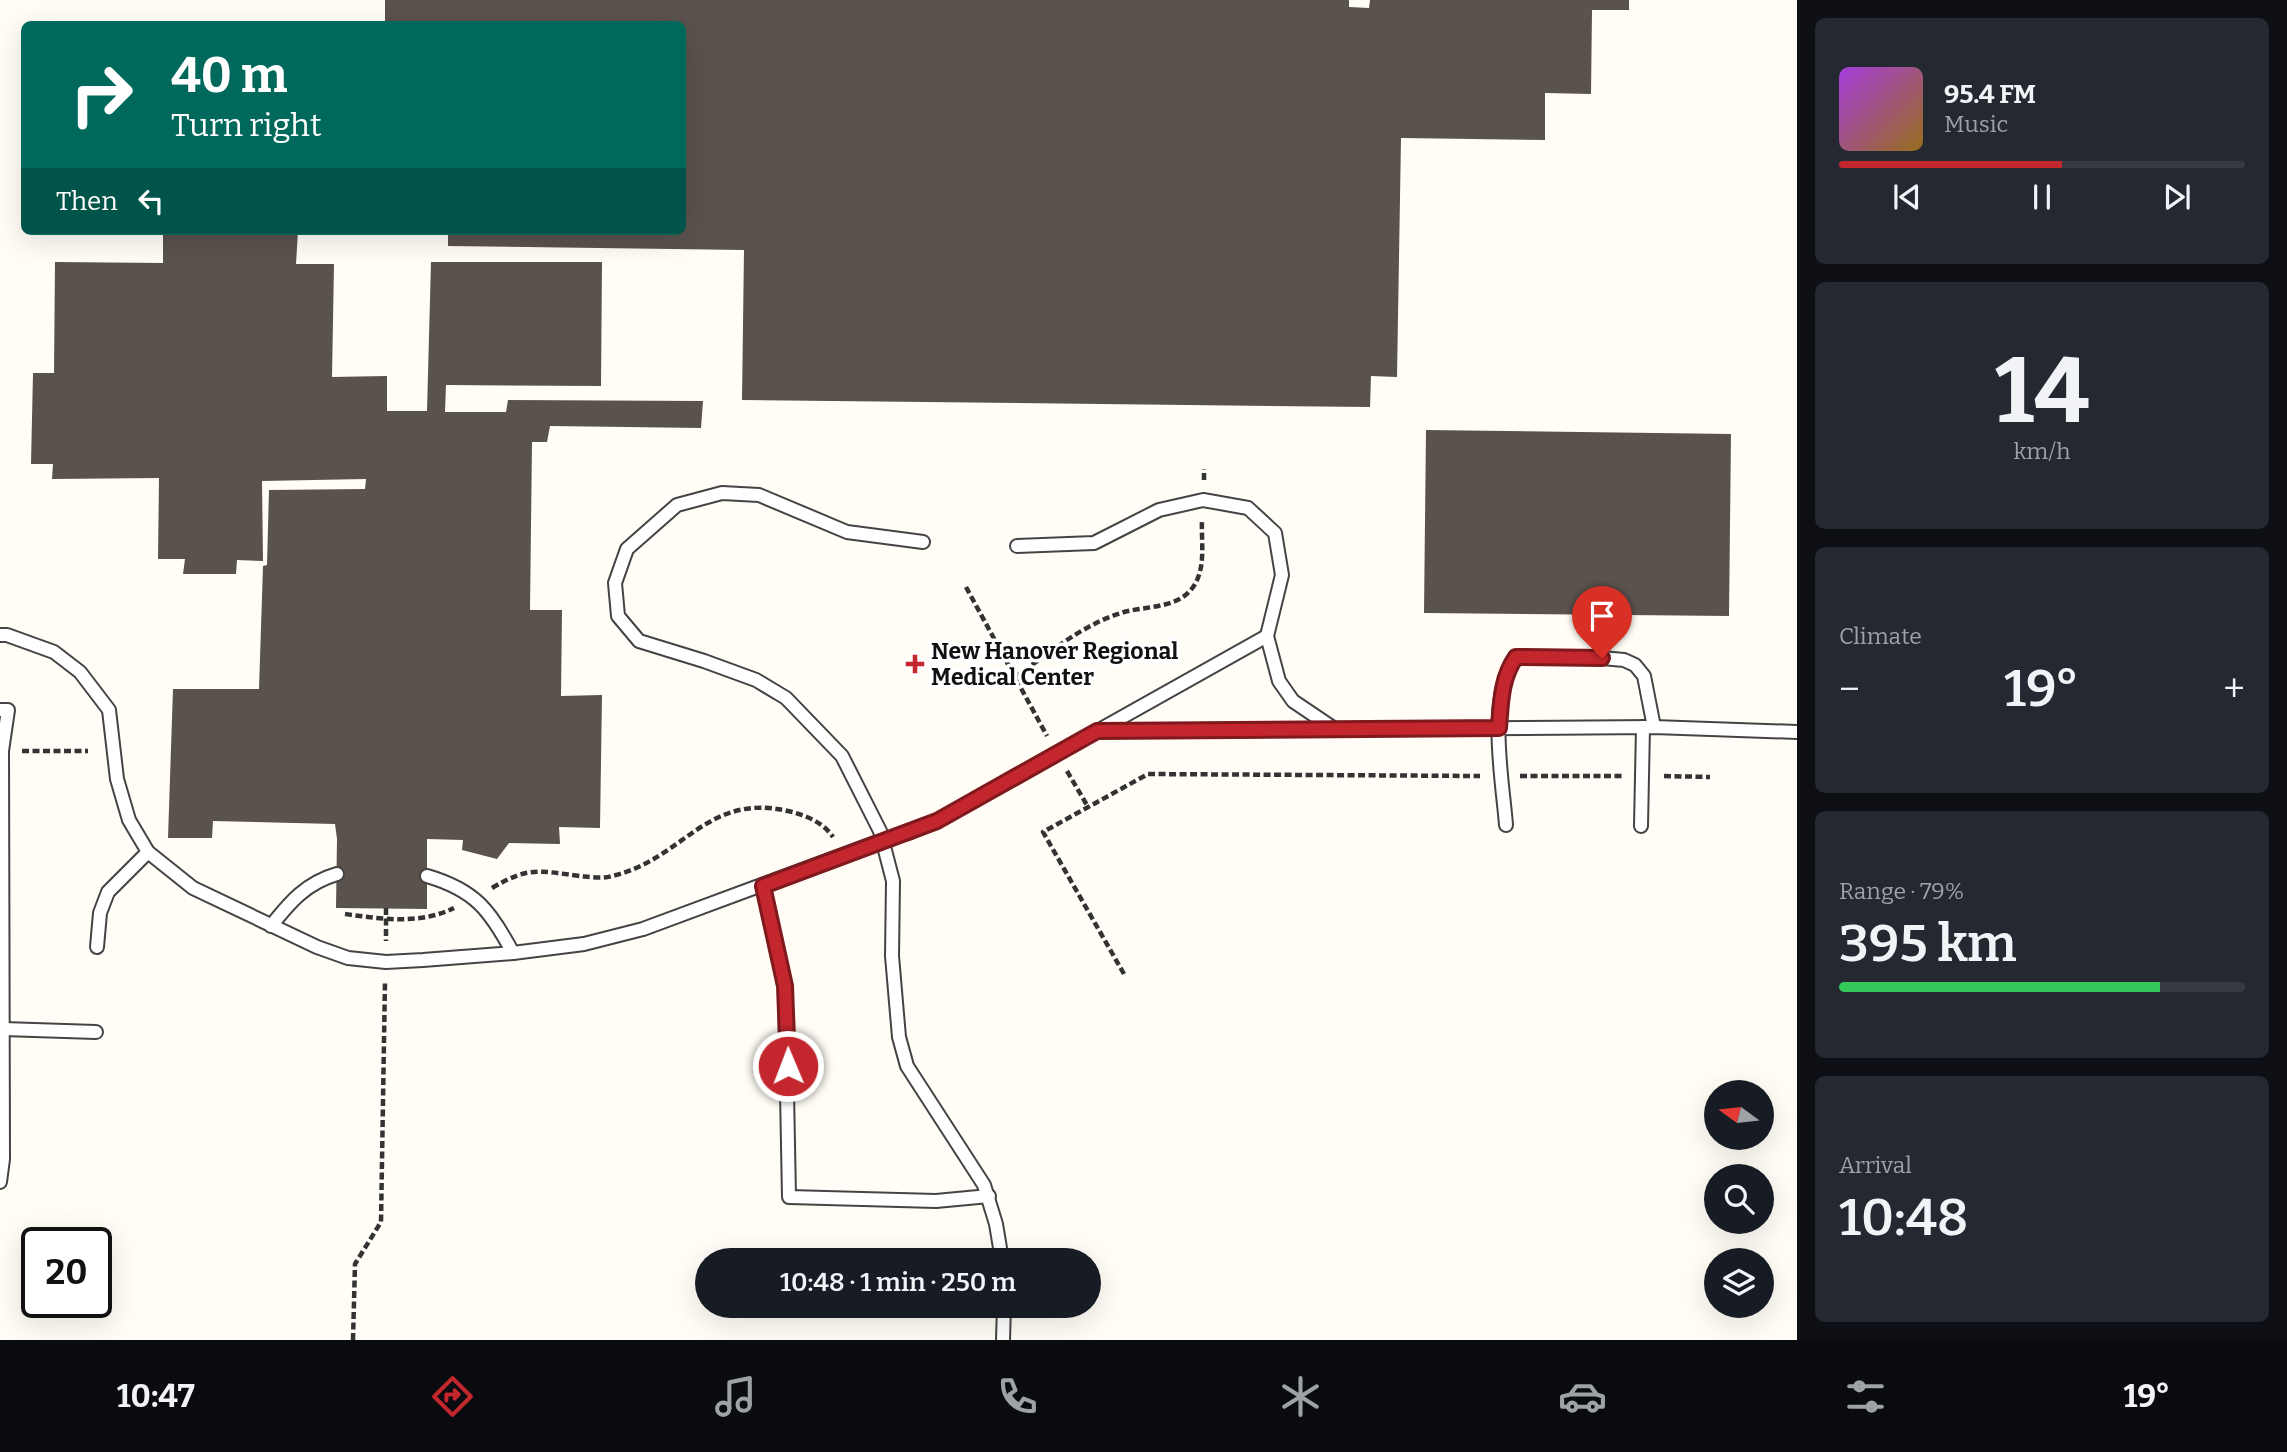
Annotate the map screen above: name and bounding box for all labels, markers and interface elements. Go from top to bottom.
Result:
text: 40 m [171,46,288,105]
icon: right [56,49,147,140]
text: 95.4 FM [1944,79,2036,110]
text: Turn right [171,106,322,144]
text: Music [1944,110,2008,138]
icon: previous [1888,178,1926,216]
icon: pause [2023,178,2061,216]
icon: next [2158,178,2196,216]
icon: left [132,182,170,220]
text: Then [56,186,118,217]
text: 14 [1995,337,2089,446]
text: km/h [2014,437,2070,465]
pin [1572,586,1632,658]
icon: arrive [1583,597,1621,635]
text: Climate [1839,622,1922,650]
place label: New Hanover Regional Medical Center [931,637,1179,691]
marker: New Hanover Regional Medical Center [905,654,925,674]
text: 19° [2004,657,2079,720]
text: − [1839,666,1860,712]
text: + [2223,666,2245,712]
text: Range · 79% [1839,877,1964,905]
text: 395 km [1839,912,2017,975]
position arrow [751,1029,825,1103]
north arrow [1704,1080,1774,1150]
map controls [1704,1080,1774,1318]
text: Arrival [1839,1151,1912,1179]
button: search [1704,1164,1774,1234]
text: 10:48 [1839,1186,1968,1249]
speed limit sign: 20 [21,1227,112,1318]
button: layers [1704,1248,1774,1318]
text: 10:48 · 1 min · 250 m [780,1267,1016,1298]
icon: directions [428,1372,477,1421]
icon: music [711,1372,760,1421]
icon: phone [993,1372,1042,1421]
icon: climate [1276,1372,1325,1421]
icon: car [1558,1372,1607,1421]
icon: filters [1841,1372,1890,1421]
text: 10:47 [117,1377,195,1415]
text: 19° [2124,1377,2170,1415]

